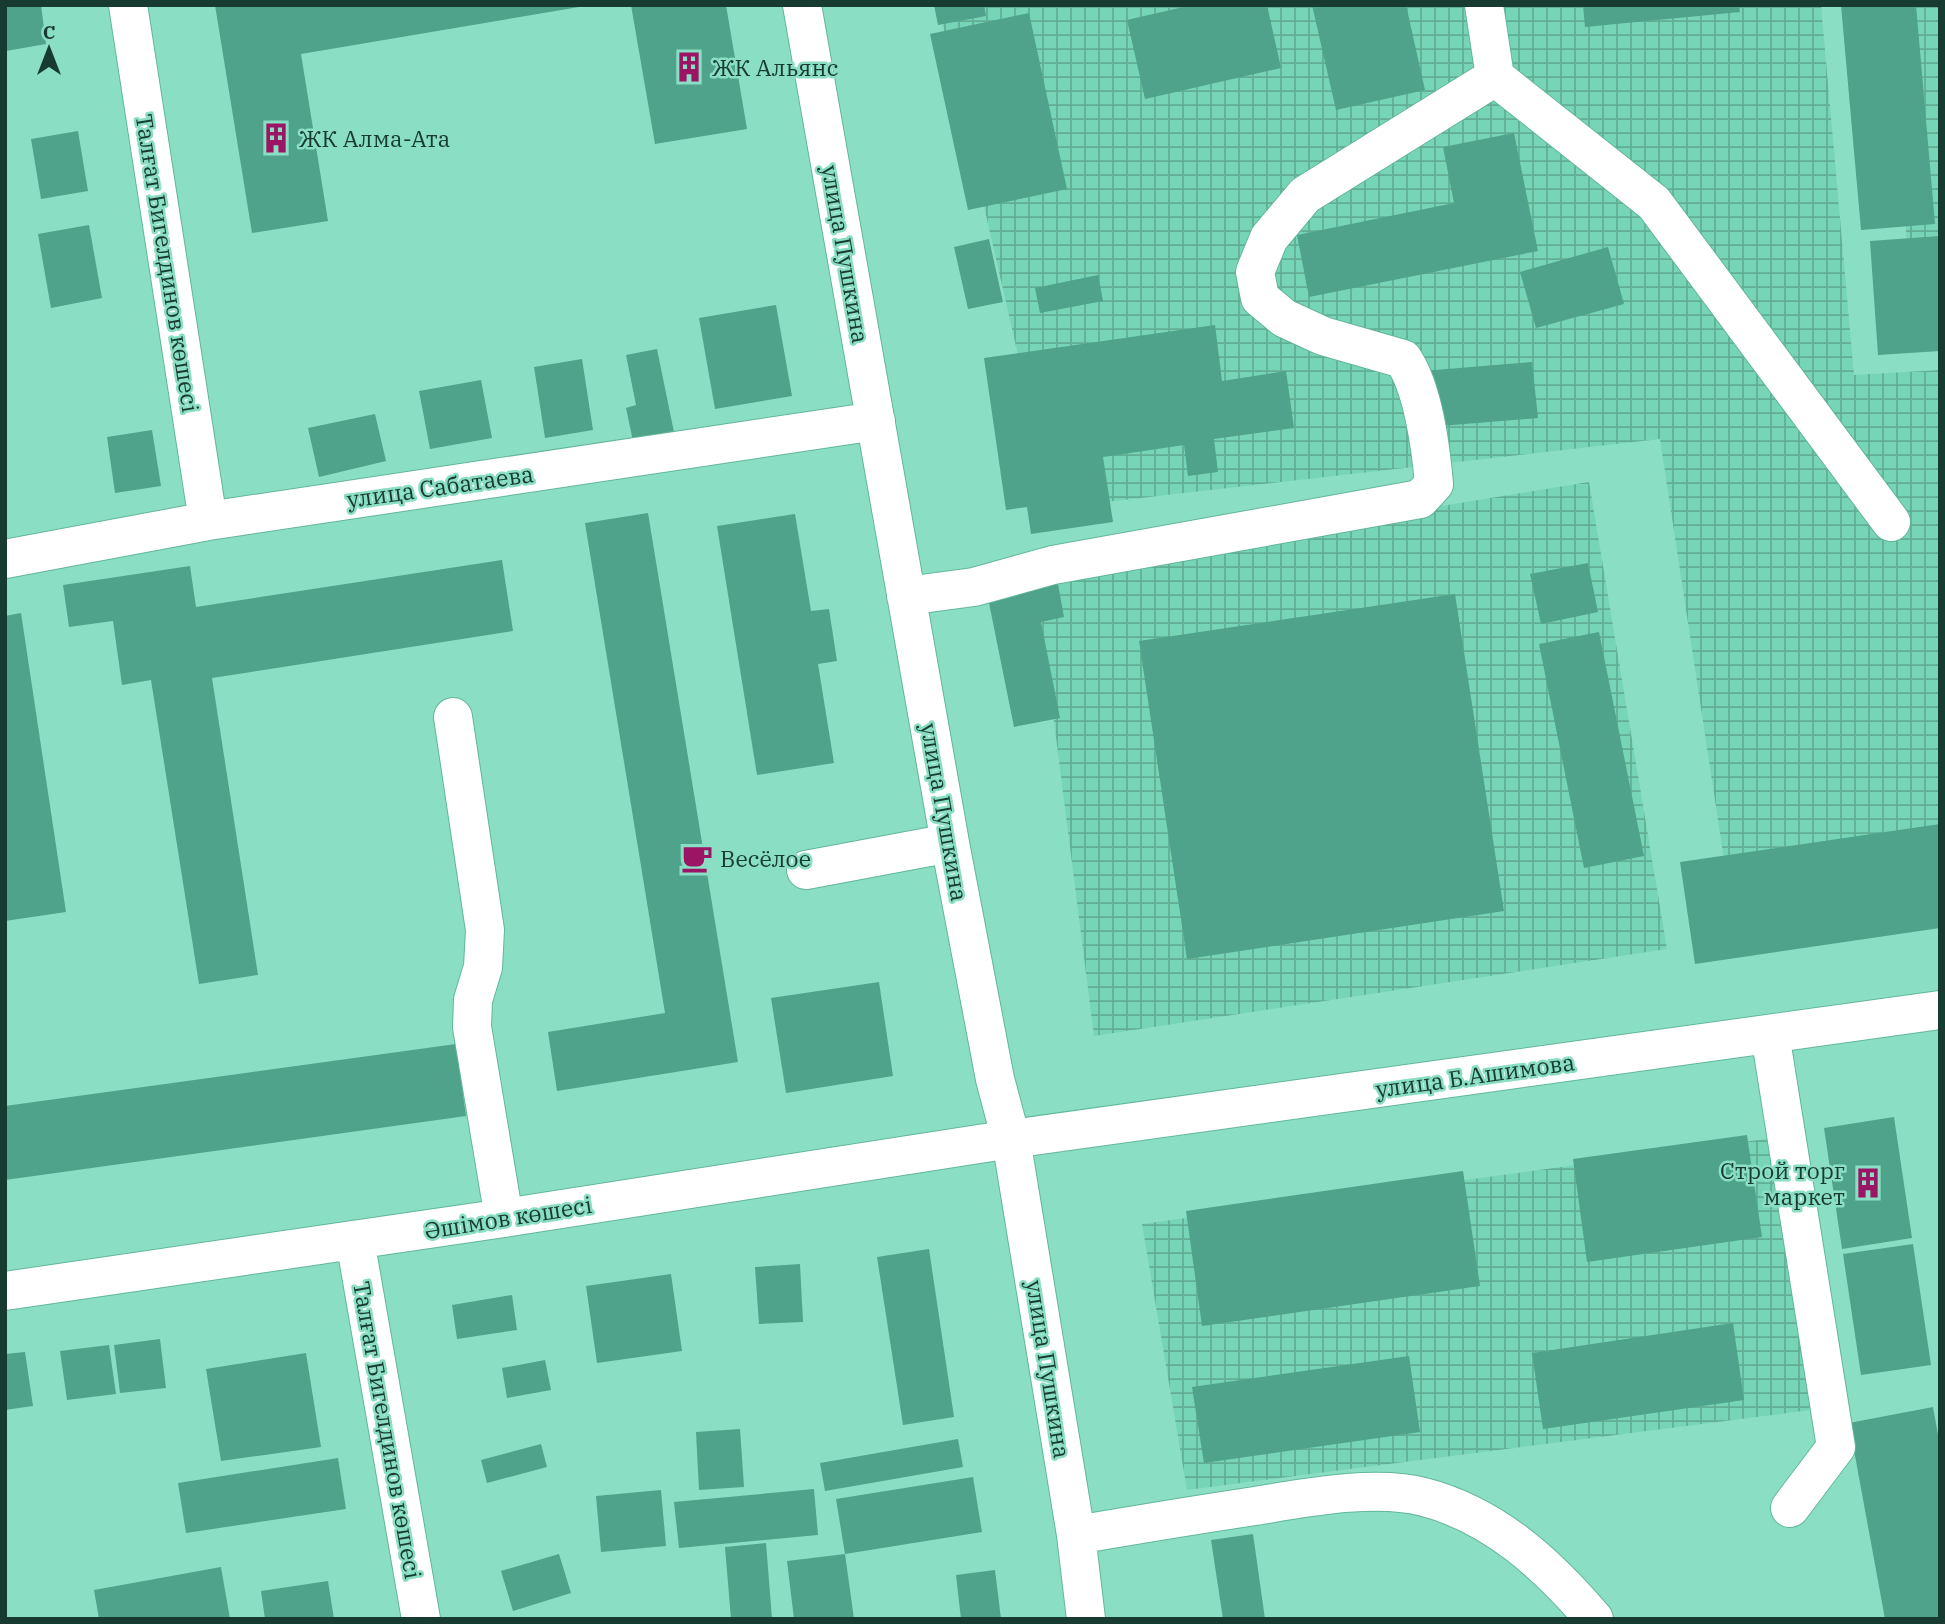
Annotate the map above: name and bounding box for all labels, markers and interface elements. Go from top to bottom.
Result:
north arrow [14,14,84,84]
text: С [43,20,55,44]
building icon: ЖК Альянс [672,50,706,84]
place label: ЖК Альянс [712,52,839,82]
street label: Талғат Бигелдинов көшесі [130,112,206,414]
building icon: ЖК Алма-Ата [259,121,293,155]
place label: ЖК Алма-Ата [299,123,450,153]
street label: улица Пушкина [816,163,876,345]
street label: улица Сабатаева [345,458,535,514]
street label: улица Пушкина [915,721,975,903]
cafe icon: Весёлое [680,841,714,875]
place label: Весёлое [720,843,811,873]
street label: улица Б.Ашимова [1374,1046,1576,1104]
place label: Строй торг маркет [1720,1155,1845,1211]
building icon: Строй торг маркет [1851,1166,1885,1200]
street label: Әшімов көшесі [422,1189,594,1245]
street label: улица Пушкина [1020,1278,1078,1460]
street label: Талғат Бигелдинов көшесі [347,1279,429,1581]

